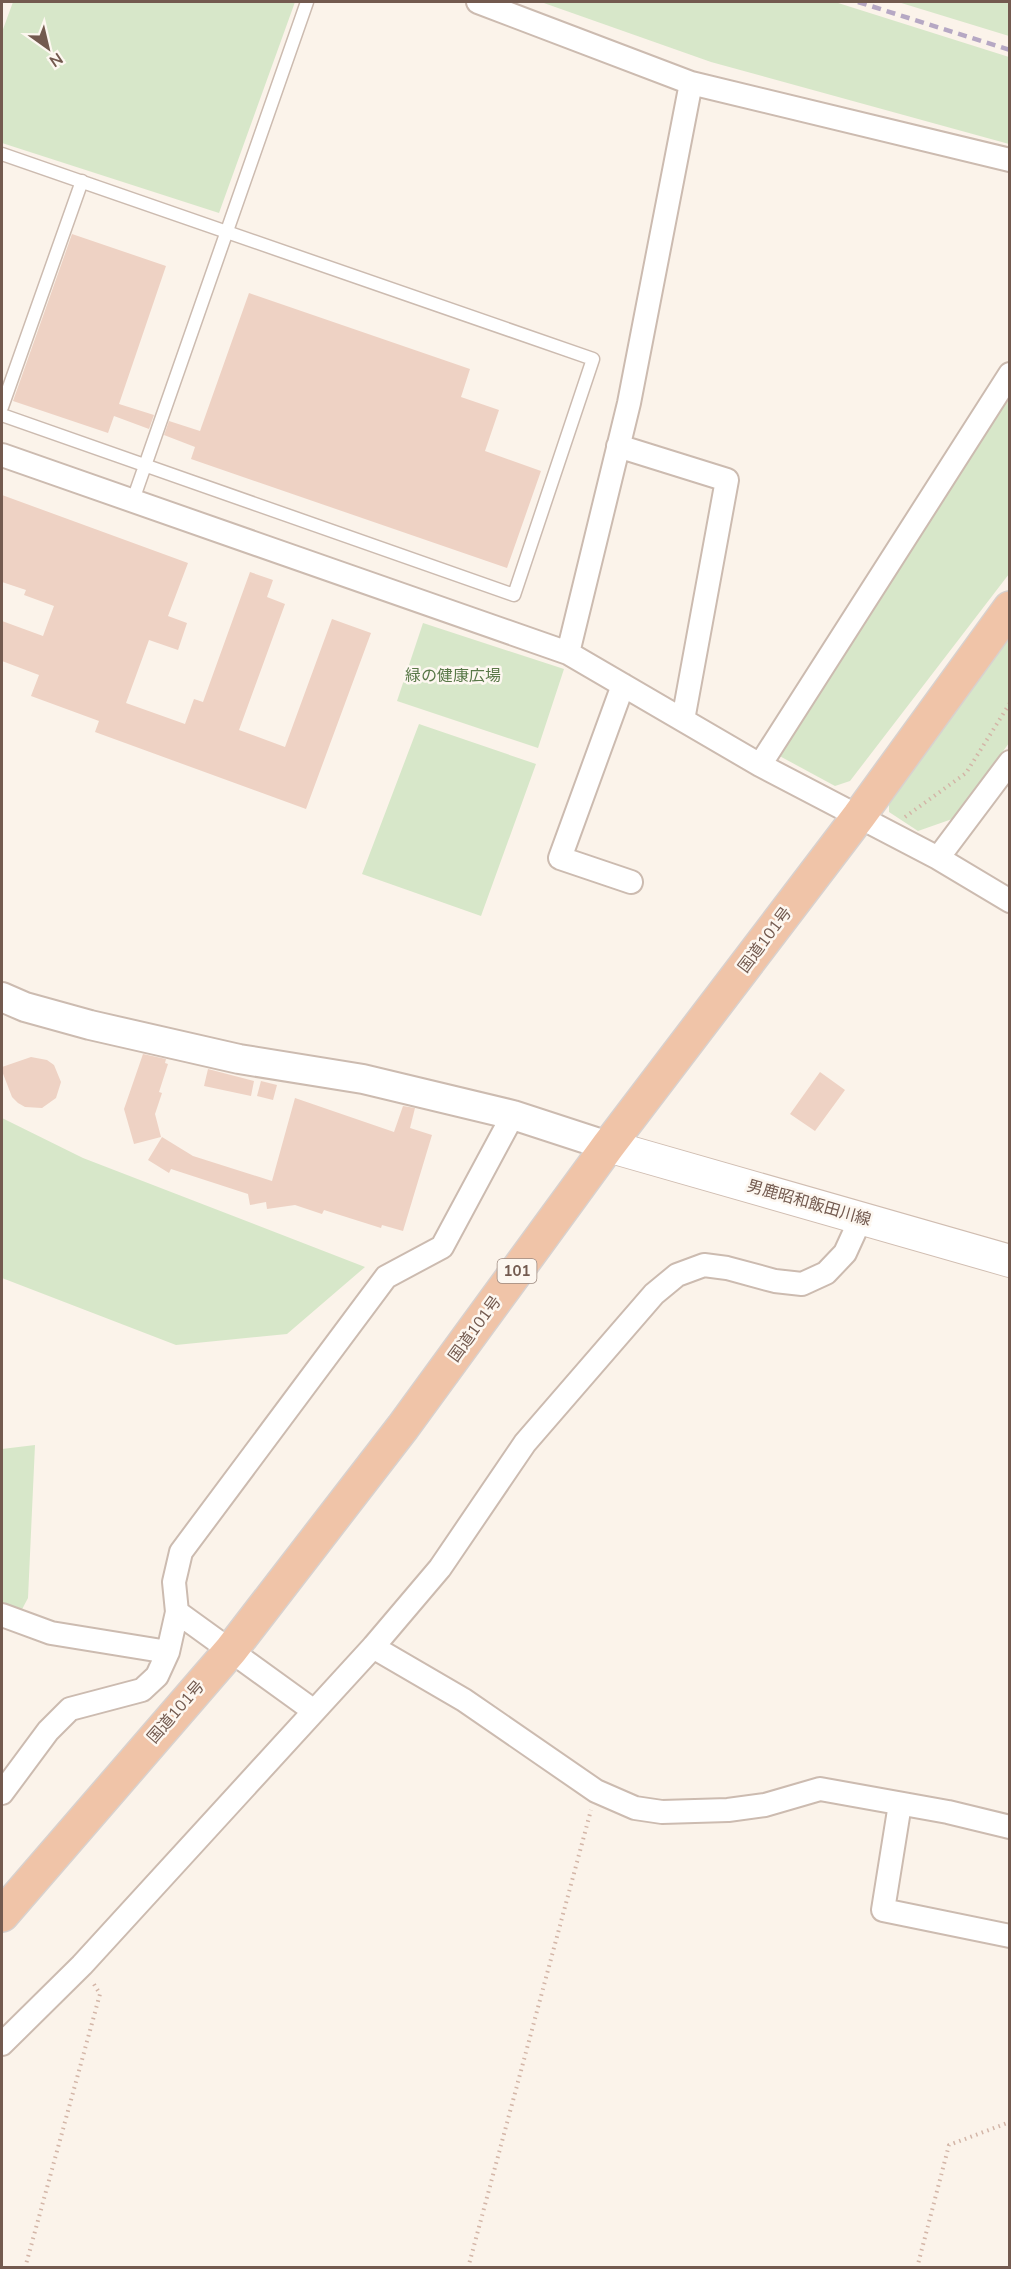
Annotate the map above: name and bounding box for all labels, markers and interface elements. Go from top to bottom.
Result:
north arrow [18,18,78,78]
text: N [45,47,67,72]
park label: 緑の健康広場 [405,665,501,687]
street label: 国道101号 [733,903,797,977]
street label: 男鹿昭和飯田川線 [744,1175,874,1231]
road number: 101 [498,1259,536,1283]
street label: 国道101号 [444,1291,506,1367]
street label: 国道101号 [143,1676,209,1748]

